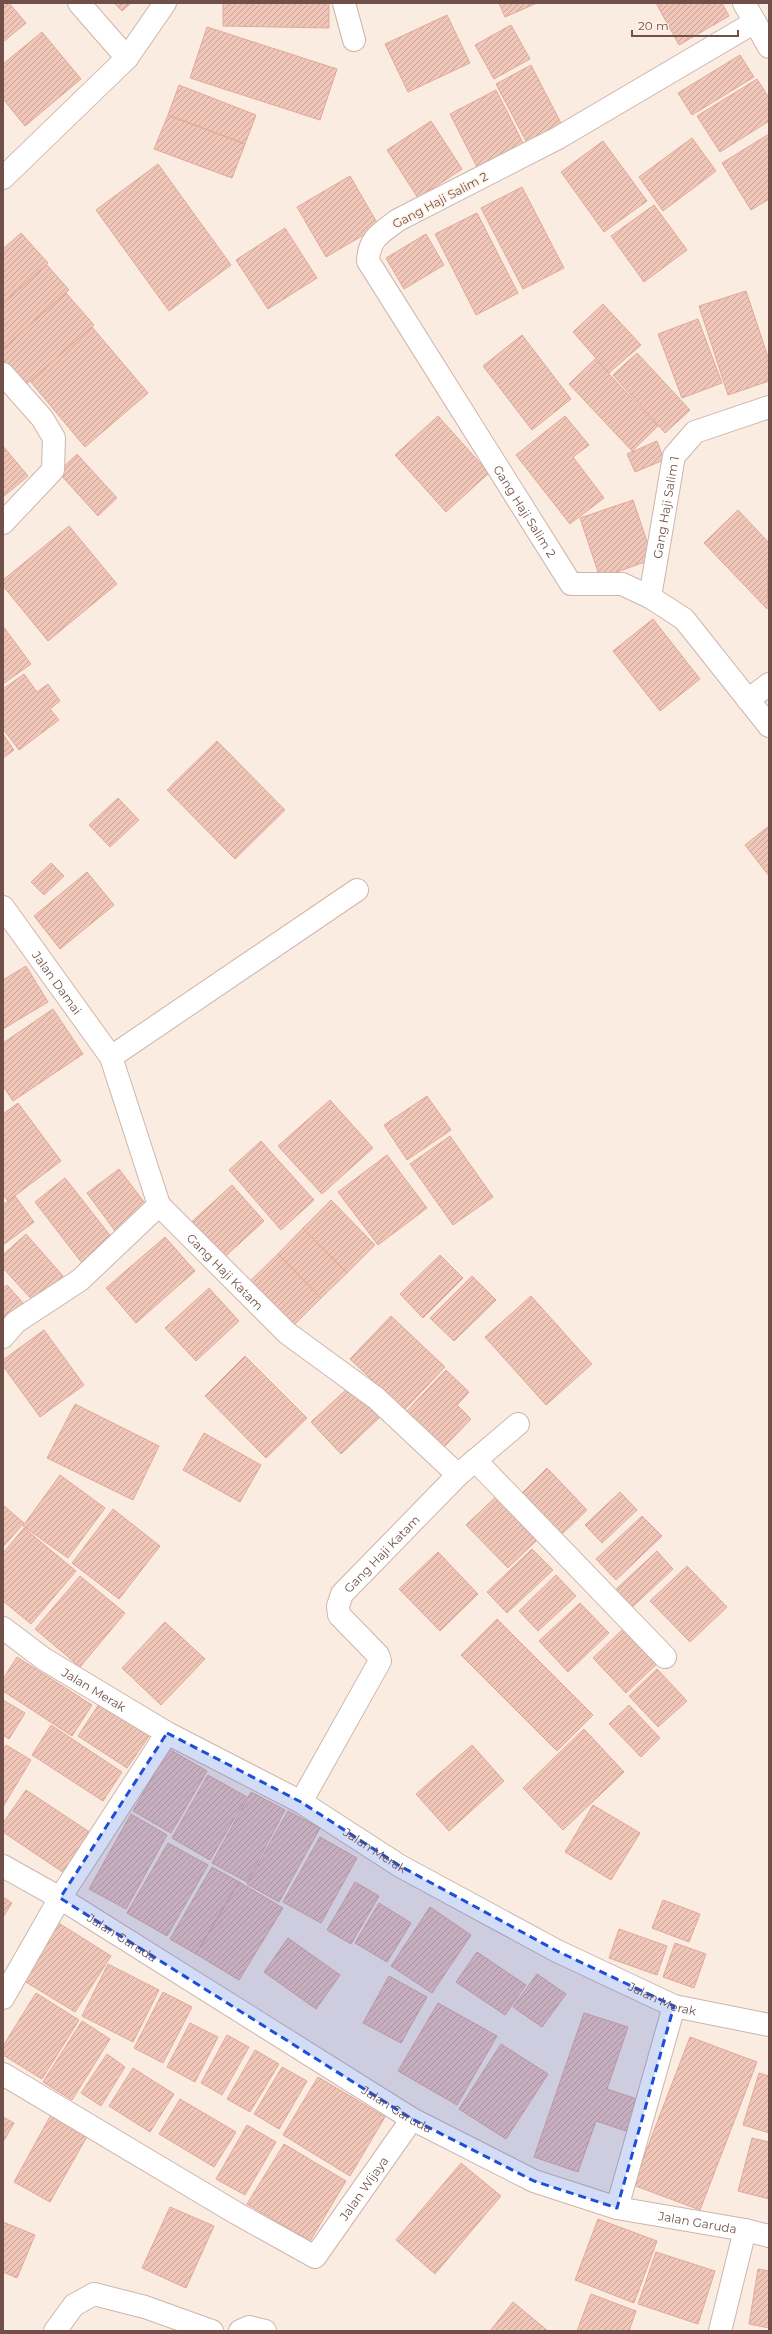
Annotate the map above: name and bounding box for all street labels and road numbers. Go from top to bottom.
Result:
street label: Gang Haji Salim 2 [390,168,490,231]
street label: Gang Haji Salim 1 [649,455,681,560]
street label: Gang Haji Salim 2 [491,462,560,560]
street label: Jalan Damai [29,947,85,1017]
street label: Gang Haji Katam [184,1230,267,1313]
street label: Gang Haji Katam [340,1512,423,1595]
street label: Jalan Merak [59,1664,130,1715]
street label: Jalan Merak [340,1824,410,1876]
street label: Jalan Garuda [84,1909,160,1965]
street label: Jalan Merak [625,1978,698,2018]
street label: Jalan Garuda [358,2081,435,2135]
street label: Jalan Wijaya [335,2153,391,2224]
street label: Jalan Garuda [656,2208,738,2236]

